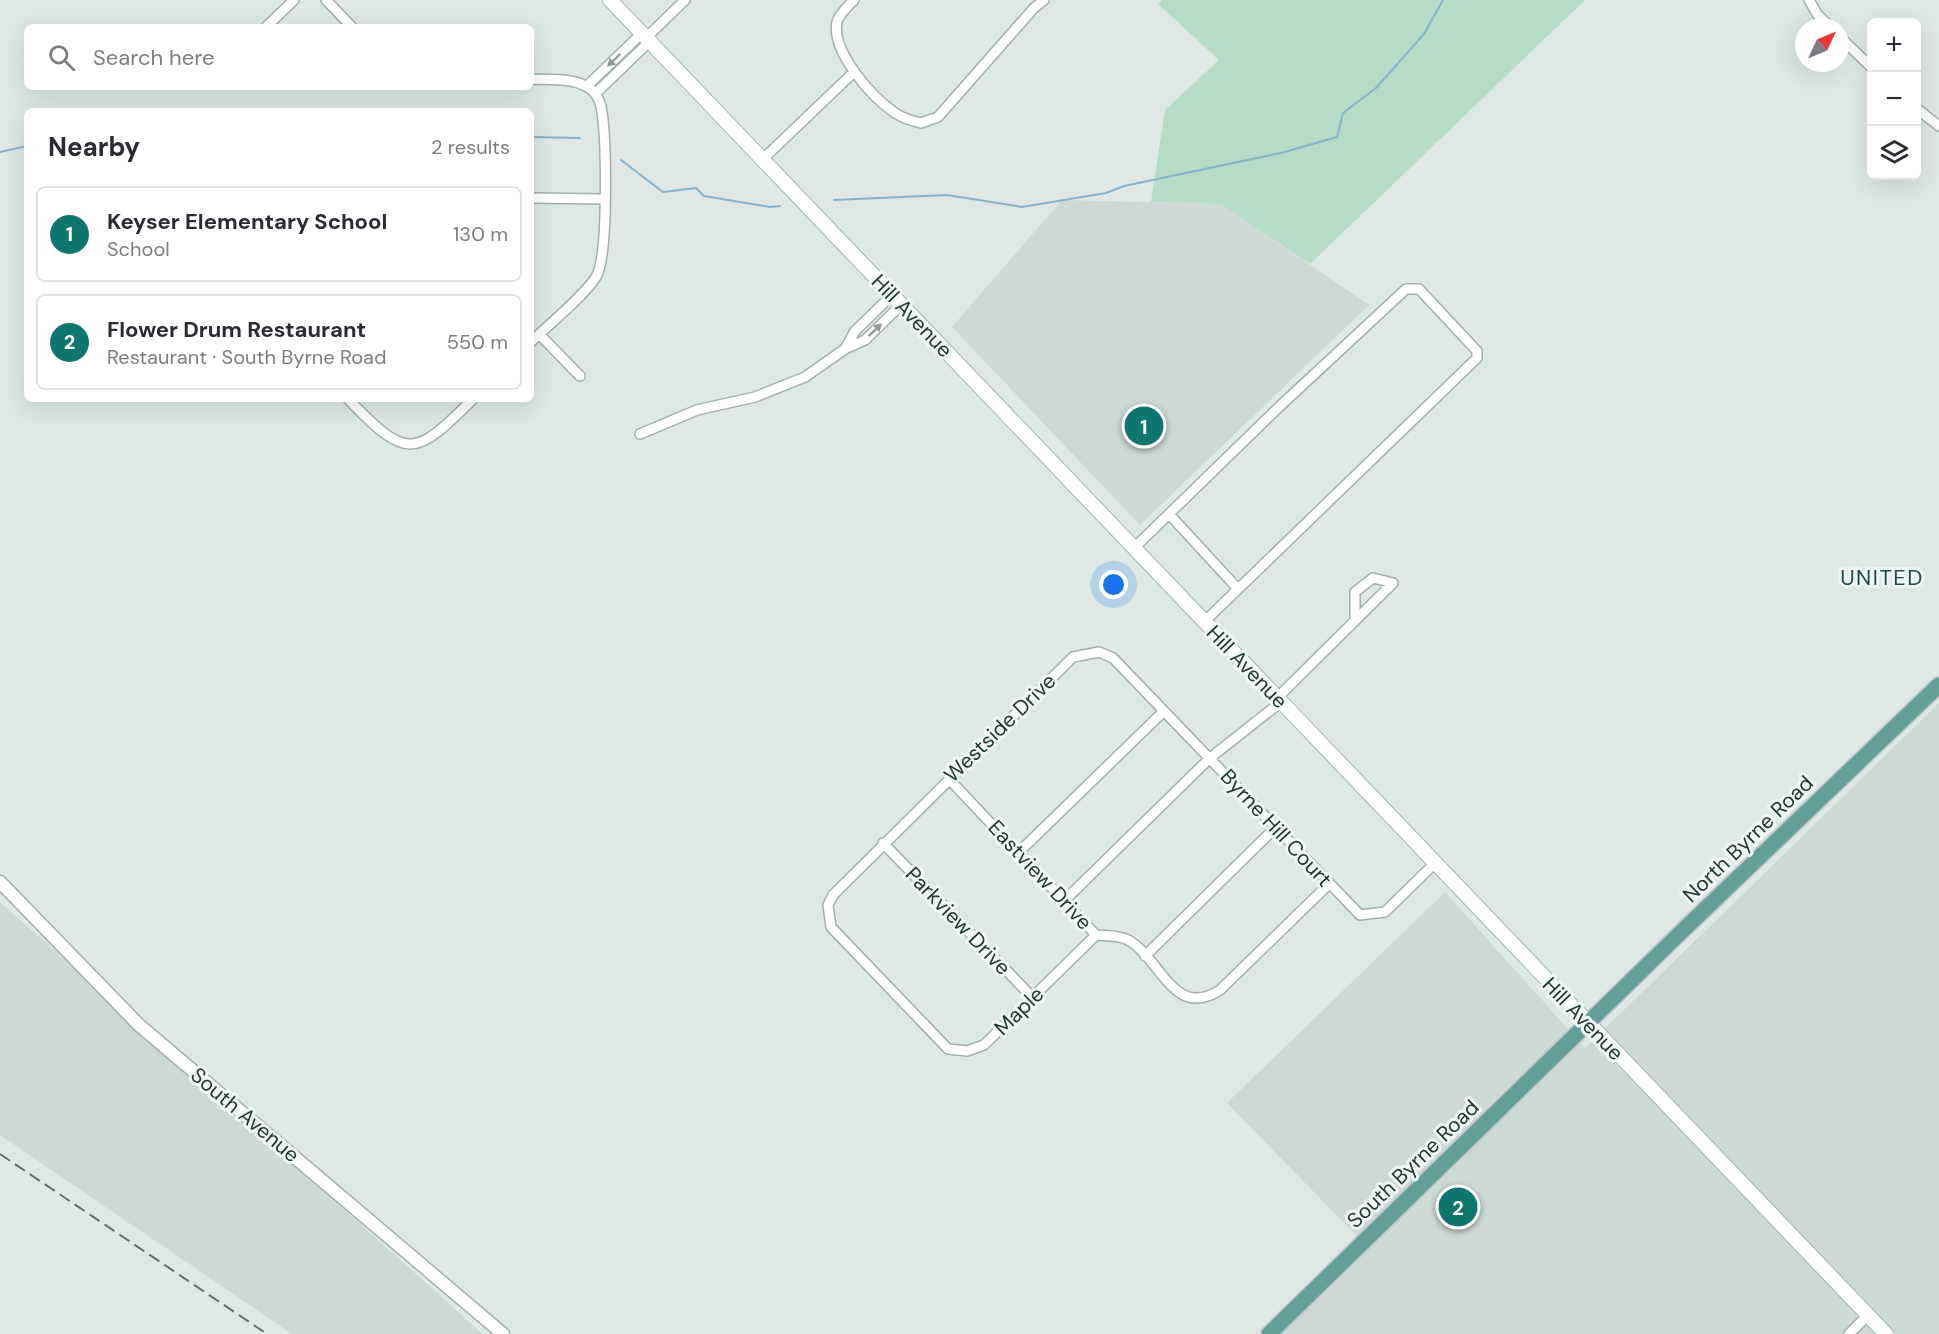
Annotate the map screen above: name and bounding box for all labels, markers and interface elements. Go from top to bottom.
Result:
north arrow [1795,18,1849,72]
map controls [1867,18,1921,180]
button: + [1867,18,1921,72]
search box [24,24,534,90]
icon: search [45,41,78,74]
text: Search here [93,43,214,72]
one-way arrow [607,52,621,66]
button: − [1867,72,1921,126]
button: layers [1867,126,1921,180]
text: Nearby [48,130,140,164]
text: 2 results [431,134,510,160]
text: Keyser Elementary School [107,207,387,236]
text: 1 [66,221,73,247]
text: 130 m [453,221,508,247]
text: School [107,236,170,262]
street label: Hill Avenue [865,268,959,364]
text: Flower Drum Restaurant [107,315,366,344]
one-way arrow [868,324,882,338]
text: 2 [64,329,75,355]
text: 550 m [447,329,508,355]
text: Restaurant · South Byrne Road [107,344,387,370]
pin: 1 [1124,404,1164,448]
district label: UNITED [1840,563,1924,592]
your location [1099,570,1128,599]
street label: Hill Avenue [1200,619,1294,715]
street label: Westside Drive [938,667,1062,789]
street label: Byrne Hill Court [1214,763,1338,893]
street label: North Byrne Road [1677,769,1819,909]
street label: Eastview Drive [982,814,1098,936]
street label: Parkview Drive [899,861,1017,981]
street label: Hill Avenue [1536,971,1630,1067]
street label: Maple [988,980,1050,1042]
street label: South Avenue [185,1061,305,1169]
street label: South Byrne Road [1341,1094,1485,1234]
pin: 2 [1438,1184,1478,1230]

